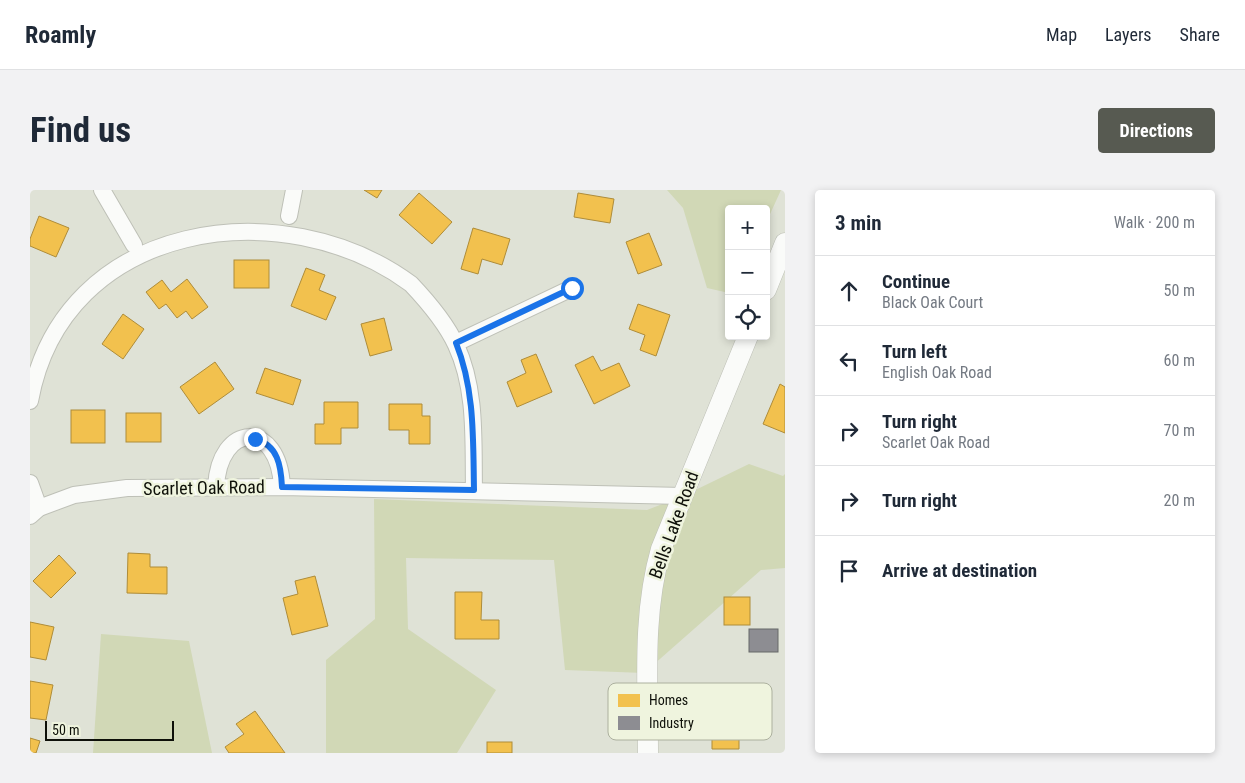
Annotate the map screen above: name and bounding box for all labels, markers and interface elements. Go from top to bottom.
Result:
text: Roamly [25,21,96,49]
text: Map [1046,24,1077,45]
text: Layers [1105,24,1152,45]
text: Share [1180,24,1220,45]
button: Directions [1098,108,1215,153]
text: Find us [30,110,131,151]
map controls [725,205,770,340]
button: + [725,205,770,250]
text: 3 min [835,211,882,235]
text: Walk · 200 m [1114,213,1195,232]
button: − [725,250,770,295]
text: Continue [882,270,950,293]
route start [561,277,584,300]
icon: ahead [835,277,863,305]
text: 50 m [1163,281,1195,300]
text: Black Oak Court [882,293,983,312]
button: locate [725,295,770,340]
text: Turn left [882,340,947,363]
icon: left [835,347,863,375]
text: 60 m [1163,351,1195,370]
text: English Oak Road [882,363,992,382]
text: Turn right [882,410,957,433]
icon: right [835,417,863,445]
text: 70 m [1163,421,1195,440]
route end [244,428,267,451]
text: Scarlet Oak Road [882,433,990,452]
street label: Bells Lake Road [644,468,703,581]
street label: Scarlet Oak Road [143,476,265,499]
icon: right [835,487,863,515]
text: Turn right [882,489,957,512]
text: 20 m [1163,491,1195,510]
icon: arrive [835,557,863,585]
text: Arrive at destination [882,559,1037,582]
legend [608,683,772,740]
text: Homes [649,692,688,708]
text: Industry [649,715,694,731]
scale bar [45,718,174,741]
text: 50 m [52,722,80,738]

